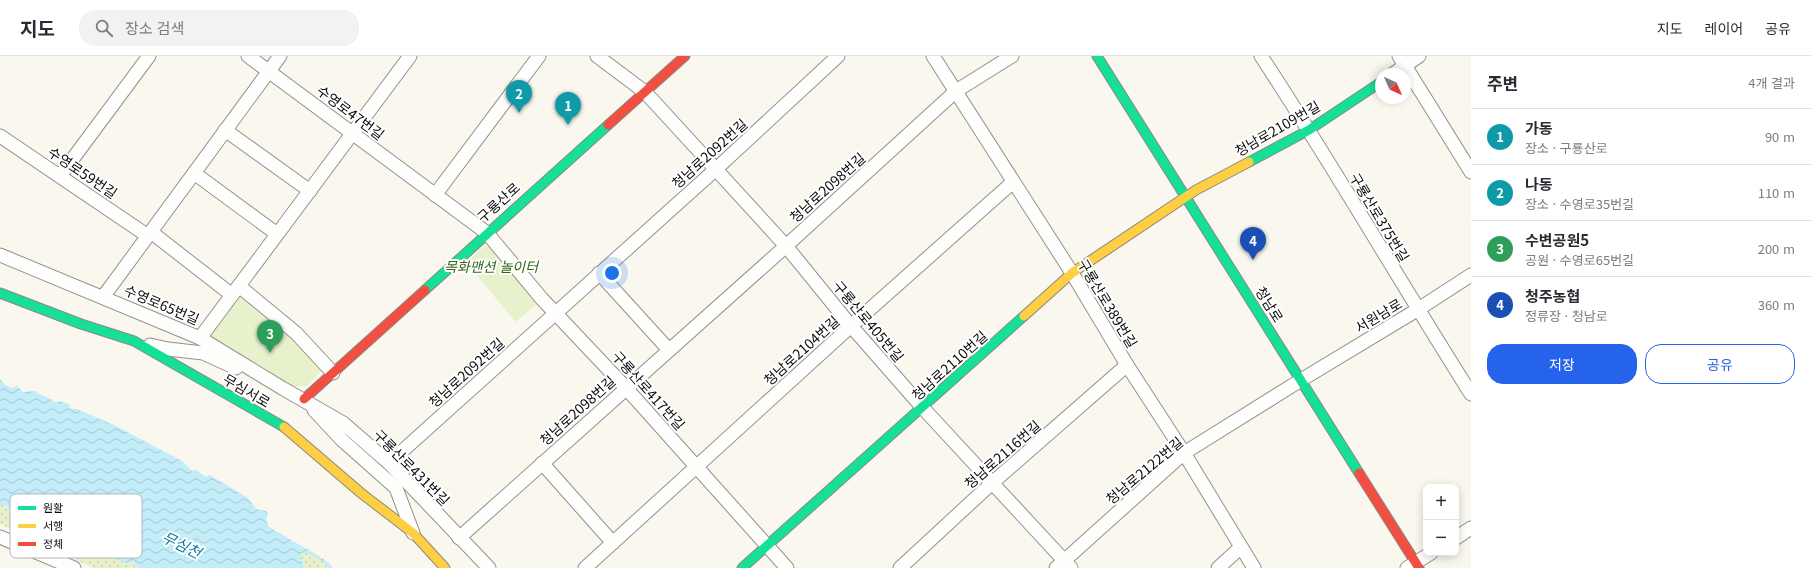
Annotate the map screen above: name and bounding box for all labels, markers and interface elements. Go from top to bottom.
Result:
search box [79,10,359,46]
text: 지도 [20,14,55,41]
icon: search [93,17,115,39]
text: 장소 검색 [125,17,184,38]
text: 지도 [1657,18,1683,38]
text: 레이어 [1705,18,1743,38]
text: 공유 [1765,18,1791,38]
north arrow [1375,68,1411,104]
text: 주변 [1487,70,1518,95]
text: 4개 결과 [1748,73,1795,92]
street label: 수영로47번길 [313,80,389,144]
pin: 2 [506,80,532,113]
pin: 1 [555,92,581,125]
street label: 청남로2109번길 [1231,95,1323,161]
street label: 청남로2092번길 [667,114,751,192]
text: 가동 [1525,117,1553,138]
text: 1 [1496,127,1504,146]
text: 90 m [1765,127,1795,146]
text: 장소 · 구룡산로 [1525,138,1608,157]
street label: 수영로59번길 [44,141,122,203]
street label: 청남로2098번길 [785,148,869,226]
street label: 구룡산로375번길 [1346,169,1414,265]
text: 나동 [1525,173,1553,194]
street label: 구룡산로 [472,177,524,227]
text: 2 [1496,183,1504,202]
text: 110 m [1758,183,1795,202]
text: 장소 · 수영로35번길 [1525,194,1634,213]
pin: 4 [1240,227,1266,260]
text: 수변공원5 [1525,229,1589,250]
text: 3 [1496,239,1504,258]
text: 200 m [1758,239,1795,258]
text: 공원 · 수영로65번길 [1525,250,1634,269]
street label: 구룡산로389번길 [1074,255,1142,351]
park label: 목화맨션 놀이터 [444,256,540,276]
your location [602,263,622,283]
street label: 구룡산로405번길 [829,276,909,366]
street label: 수영로65번길 [121,279,203,329]
street label: 청남로 [1251,282,1289,326]
text: 청주농협 [1525,285,1580,306]
street label: 서원남로 [1351,293,1405,337]
text: 4 [1496,295,1504,314]
text: 360 m [1758,295,1795,314]
text: 정류장 · 청남로 [1525,306,1608,325]
street label: 청남로2104번길 [759,311,843,389]
pin: 3 [257,320,283,353]
street label: 청남로2110번길 [907,326,991,404]
street label: 청남로2092번길 [424,333,508,411]
button: 저장 [1487,344,1637,384]
button: 공유 [1645,344,1795,384]
street label: 구룡산로417번길 [608,346,690,434]
street label: 무심서로 [220,368,274,412]
street label: 청남로2098번길 [535,371,619,449]
street label: 청남로2116번길 [959,415,1045,493]
street label: 구룡산로431번길 [369,424,455,510]
street label: 청남로2122번길 [1101,432,1187,508]
map controls [1423,484,1459,556]
button: + [1423,484,1459,520]
legend [10,494,142,558]
text: 원활 [43,499,63,515]
text: 서행 [43,517,63,533]
button: − [1423,520,1459,556]
water label: 무심천 [159,525,207,563]
text: 정체 [43,535,63,551]

